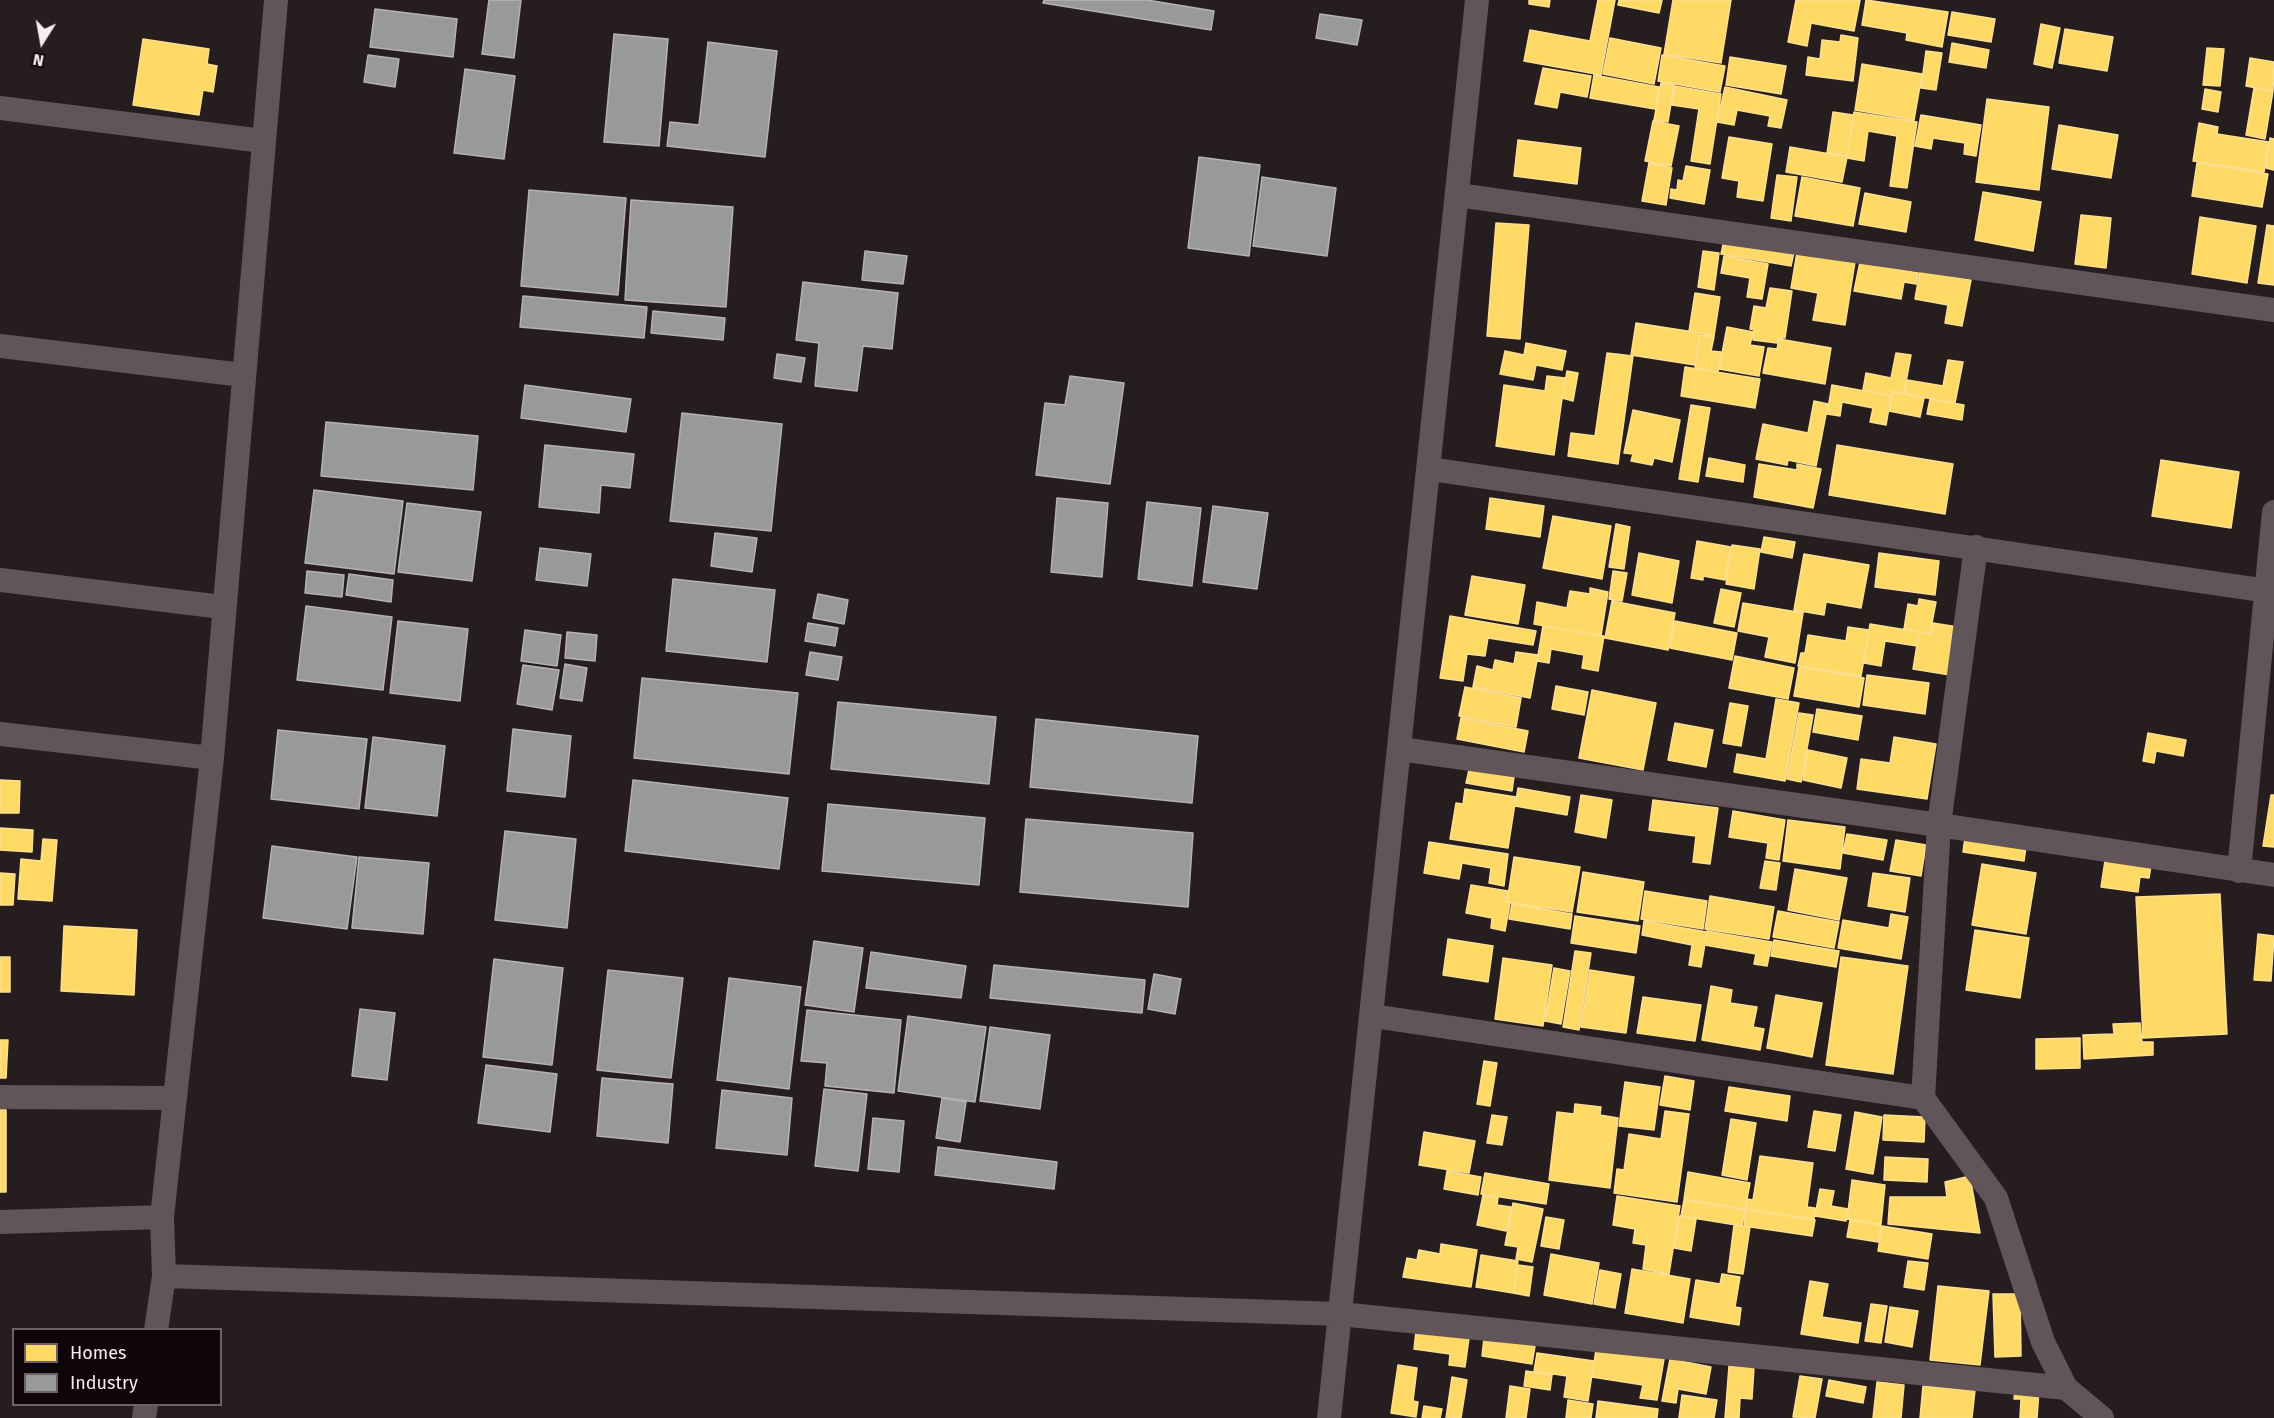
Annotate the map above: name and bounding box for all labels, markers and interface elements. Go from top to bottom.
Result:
north arrow [12,12,72,72]
text: N [31,50,45,70]
legend [12,1328,222,1406]
text: Homes [70,1342,126,1364]
text: Industry [70,1372,138,1394]

